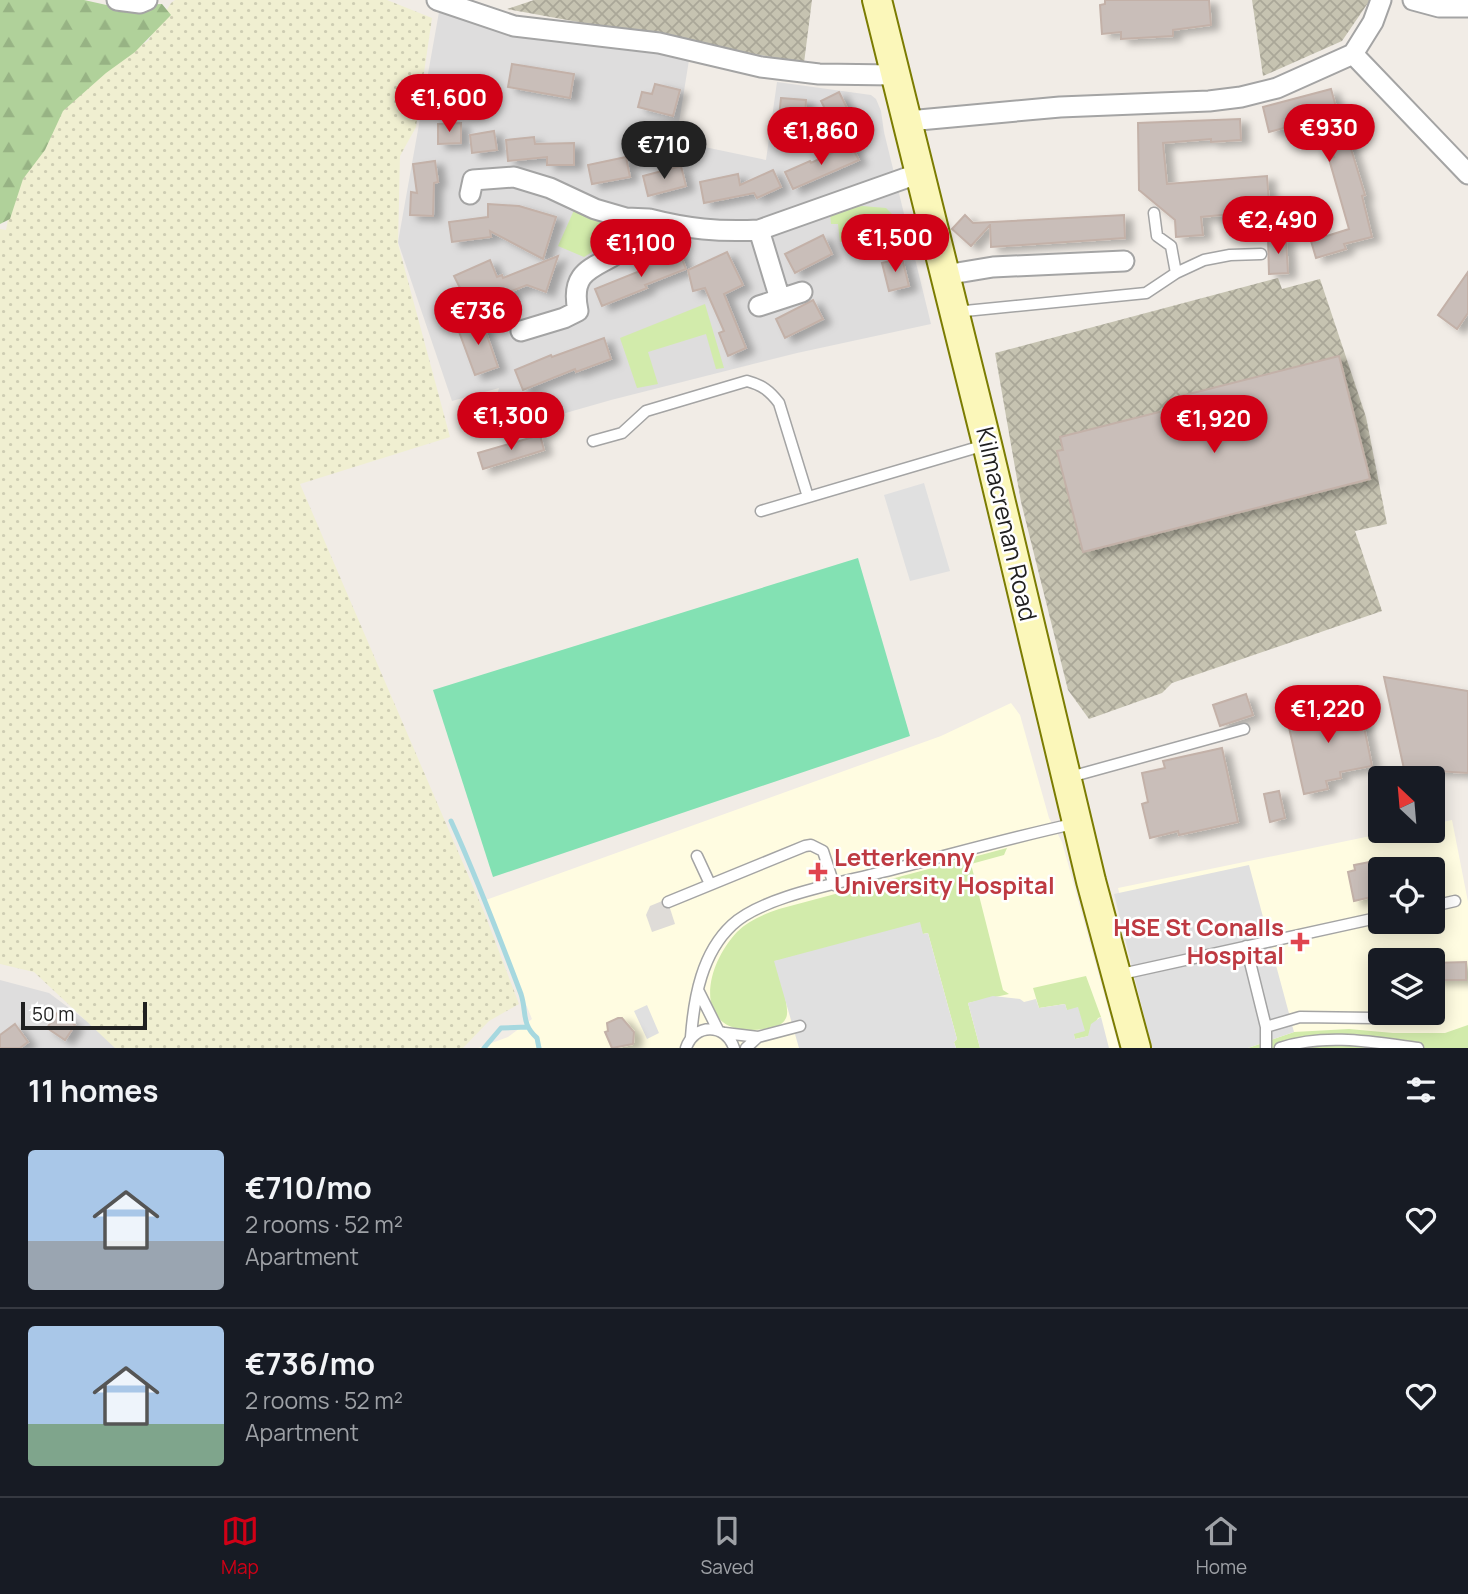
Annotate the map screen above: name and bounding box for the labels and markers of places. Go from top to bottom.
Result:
pin: €1,600 [392,74,506,134]
pin: €930 [1288,104,1370,164]
pin: €1,860 [764,108,878,167]
pin: €710 [623,122,705,181]
pin: €2,490 [1221,196,1335,256]
pin: €1,500 [838,215,952,274]
pin: €1,100 [584,219,698,279]
pin: €736 [437,288,519,347]
pin: €1,300 [454,392,568,452]
pin: €1,920 [1157,396,1271,455]
pin: €1,220 [1271,686,1385,745]
place label: Letterkenny University Hospital [834,840,1055,901]
marker: Letterkenny University Hospital [808,862,828,882]
place label: HSE St Conalls Hospital [1113,910,1284,971]
marker: HSE St Conalls Hospital [1290,932,1310,952]

